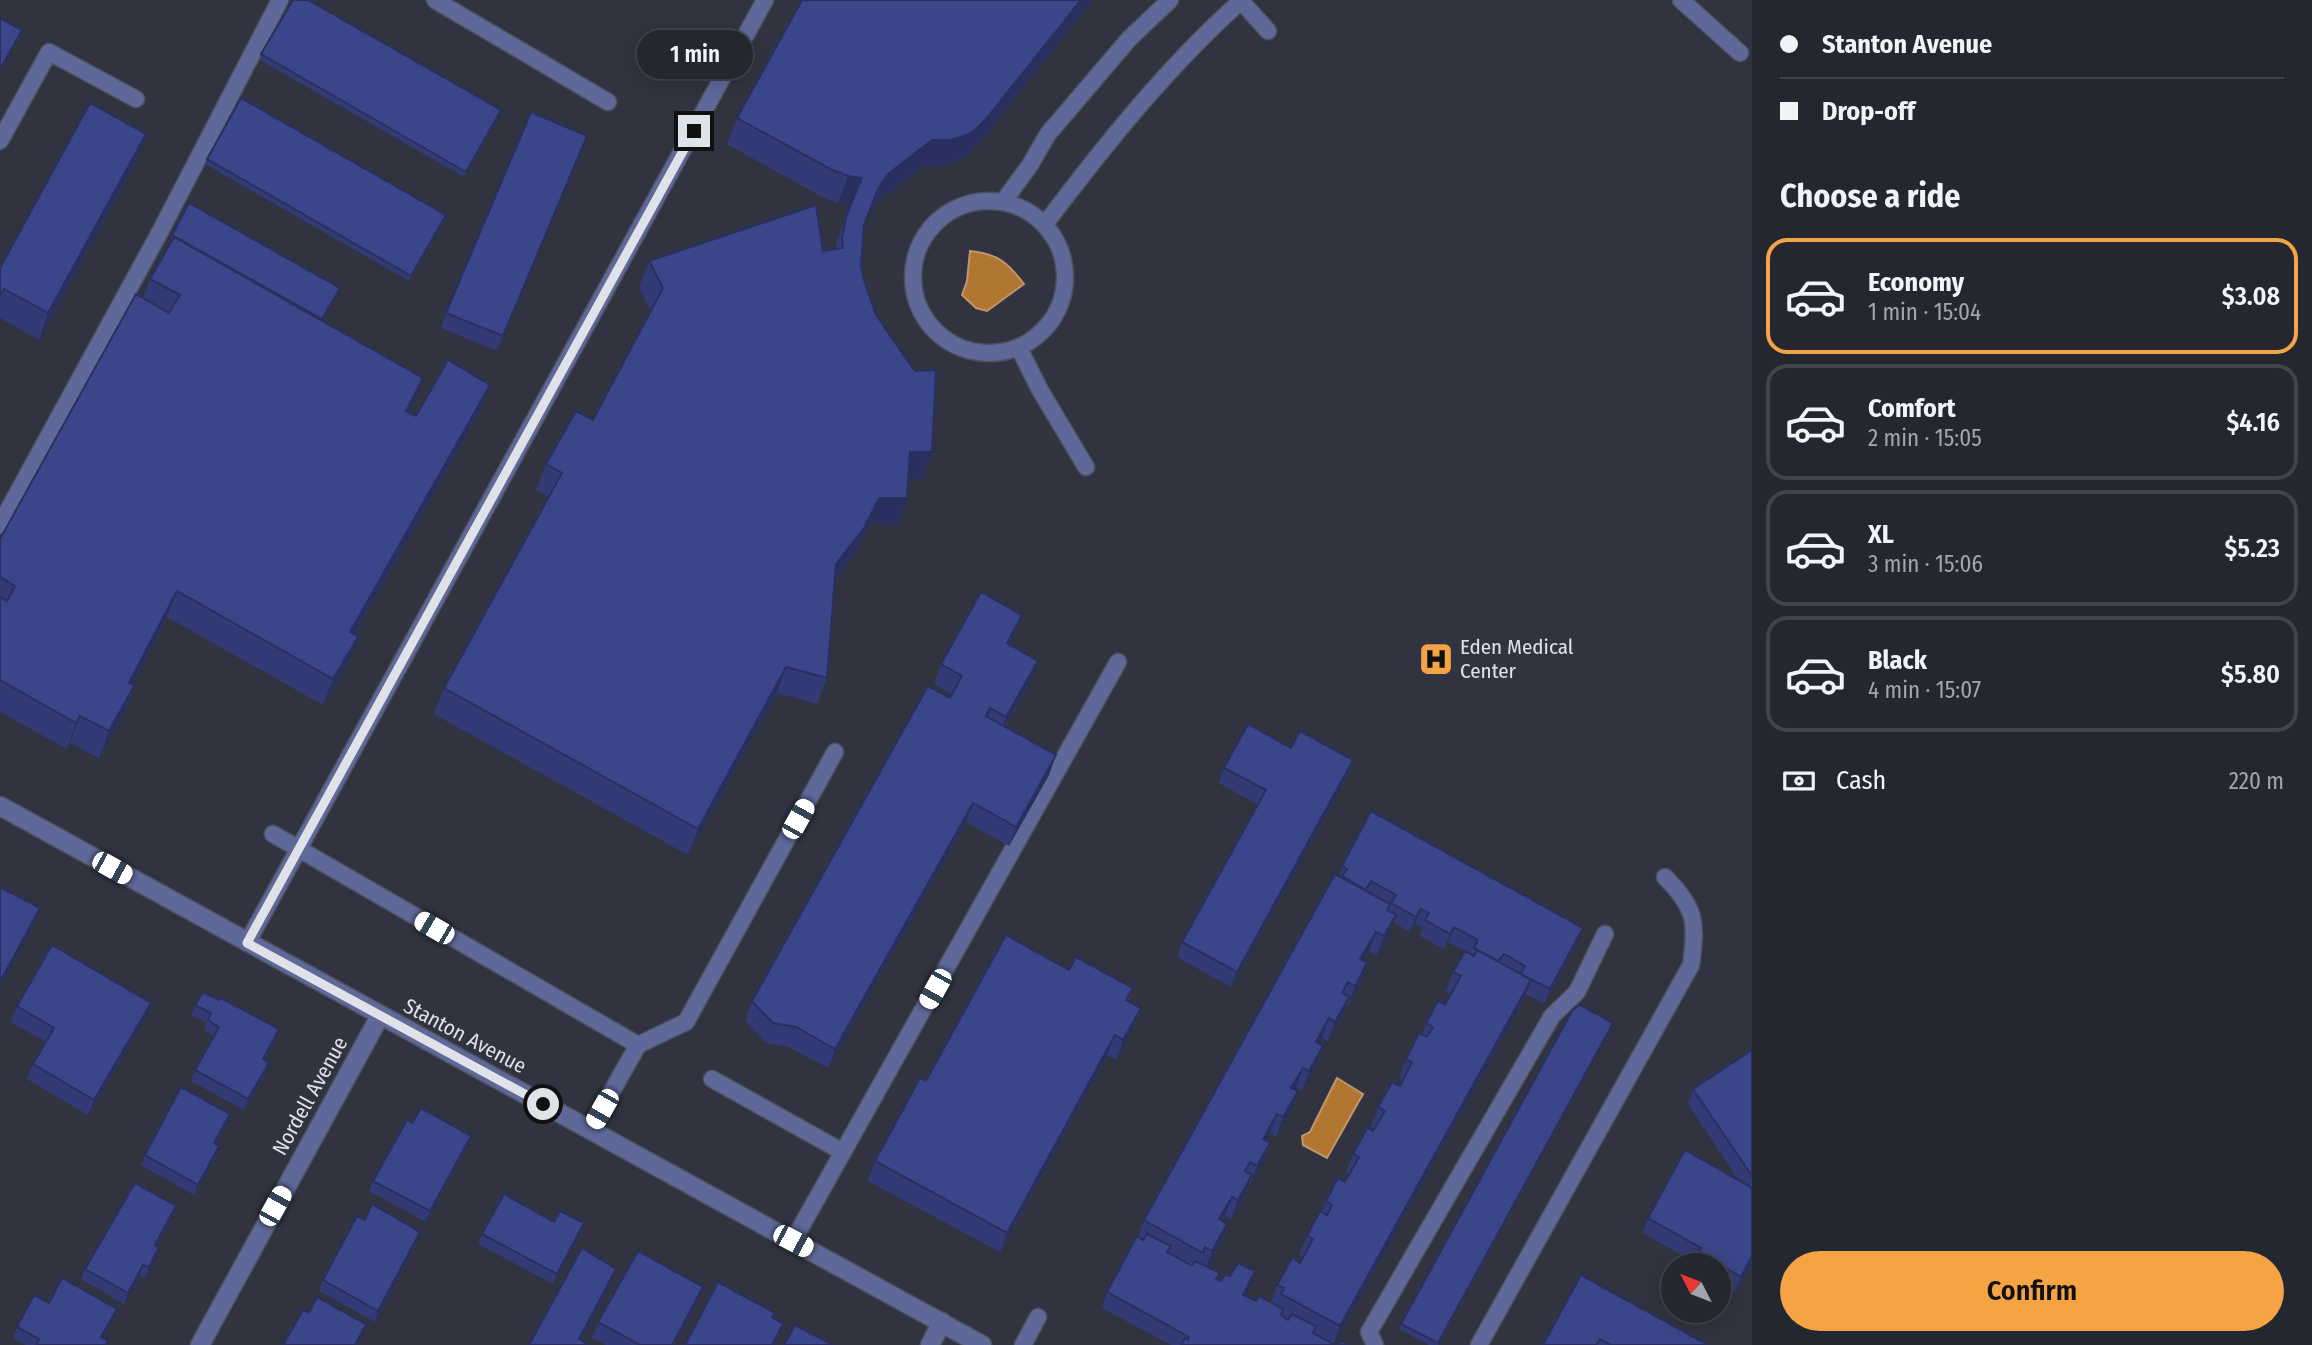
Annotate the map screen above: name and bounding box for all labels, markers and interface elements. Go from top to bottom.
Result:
text: Stanton Avenue [1822,29,1992,60]
callout: 1 min [636,30,752,78]
text: 1 min [670,40,720,68]
text: Drop-off [1822,96,1915,127]
route end [678,115,710,147]
text: Choose a ride [1780,177,1961,215]
icon: car [1784,265,1847,328]
text: Economy [1868,267,1964,298]
text: $3.08 [2222,281,2280,312]
text: 1 min · 15:04 [1868,298,1981,326]
icon: car [1784,391,1847,454]
text: Comfort [1868,393,1956,424]
text: $4.16 [2226,407,2280,438]
text: 2 min · 15:05 [1868,424,1982,452]
icon: car [1784,517,1847,580]
text: XL [1868,519,1894,550]
text: $5.23 [2225,533,2280,564]
text: 3 min · 15:06 [1868,550,1983,578]
place label: Eden Medical Center [1460,634,1574,684]
hospital icon: Eden Medical Center [1417,640,1455,678]
icon: car [1784,643,1847,706]
text: Black [1868,645,1927,676]
text: $5.80 [2221,659,2280,690]
text: 4 min · 15:07 [1868,676,1981,704]
icon: cash [1780,762,1818,800]
text: Cash [1836,765,1886,796]
text: 220 m [2229,767,2284,795]
car [779,796,818,842]
car [89,849,136,887]
car [411,908,458,948]
car [916,966,955,1012]
street label: Stanton Avenue [399,993,531,1079]
street label: Nordell Avenue [267,1032,353,1160]
car [583,1086,622,1132]
route start [527,1088,559,1120]
car [256,1183,295,1229]
car [770,1222,817,1260]
button: Confirm [1780,1251,2284,1331]
north arrow [1661,1253,1731,1323]
map controls [1661,1253,1731,1323]

